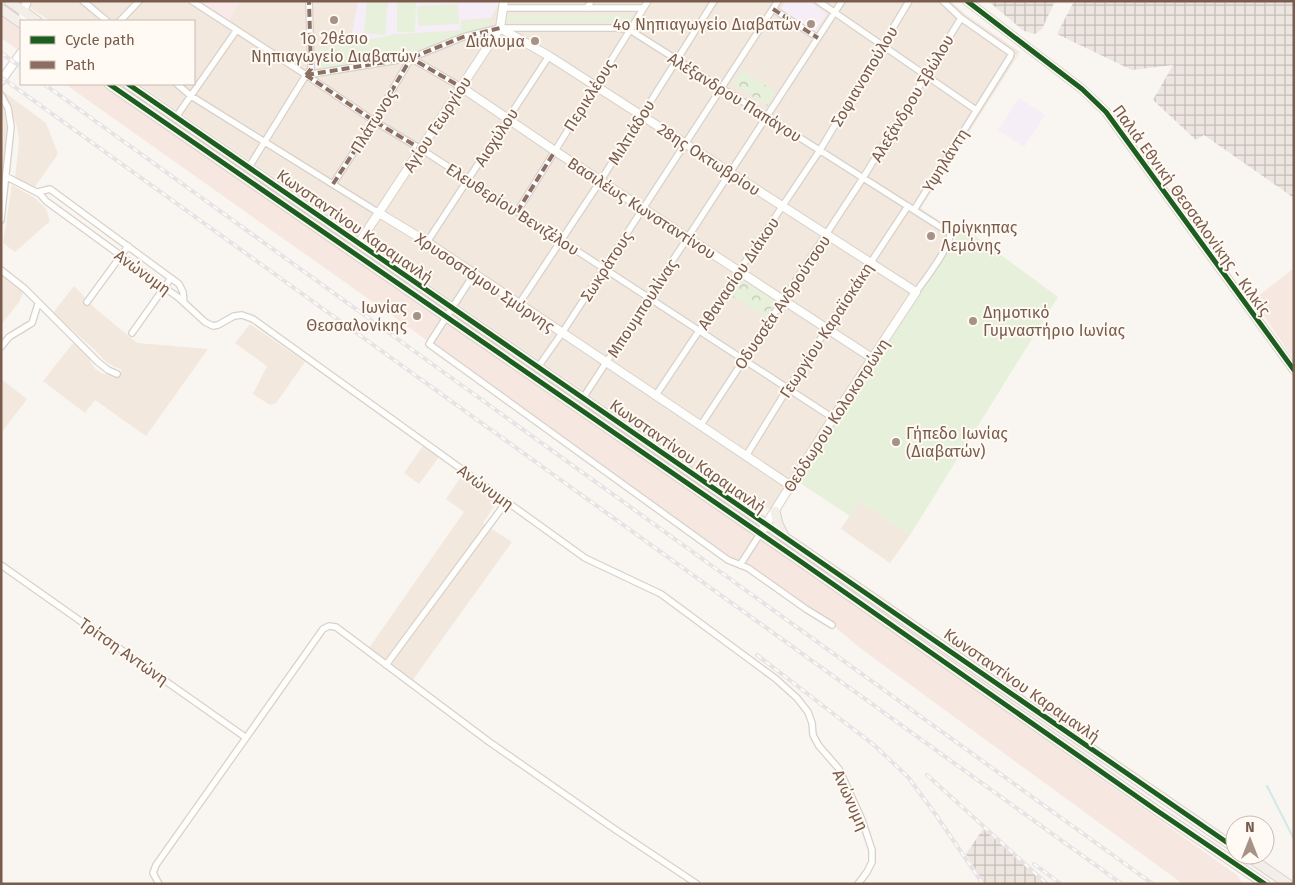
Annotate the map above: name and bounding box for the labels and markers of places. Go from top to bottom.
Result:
marker: 1ο 2θέσιο Νηπιαγωγείο Διαβατών [328,14,340,26]
place label: 4ο Νηπιαγωγείο Διαβατών [613,15,801,34]
marker: 4ο Νηπιαγωγείο Διαβατών [805,18,817,30]
place label: 1ο 2θέσιο Νηπιαγωγείο Διαβατών [251,29,417,66]
place label: Διάλυμα [466,32,525,51]
marker: Διάλυμα [529,35,541,47]
place label: Πρίγκηπας Λεμόνης [941,218,1018,255]
marker: Πρίγκηπας Λεμόνης [925,230,937,242]
place label: Ιωνίας Θεσσαλονίκης [306,298,407,335]
place label: Δημοτικό Γυμναστήριο Ιωνίας [983,303,1125,340]
marker: Ιωνίας Θεσσαλονίκης [411,310,423,322]
marker: Δημοτικό Γυμναστήριο Ιωνίας [967,315,979,327]
place label: Γήπεδο Ιωνίας (Διαβατών) [906,424,1008,461]
marker: Γήπεδο Ιωνίας (Διαβατών) [890,436,902,448]

